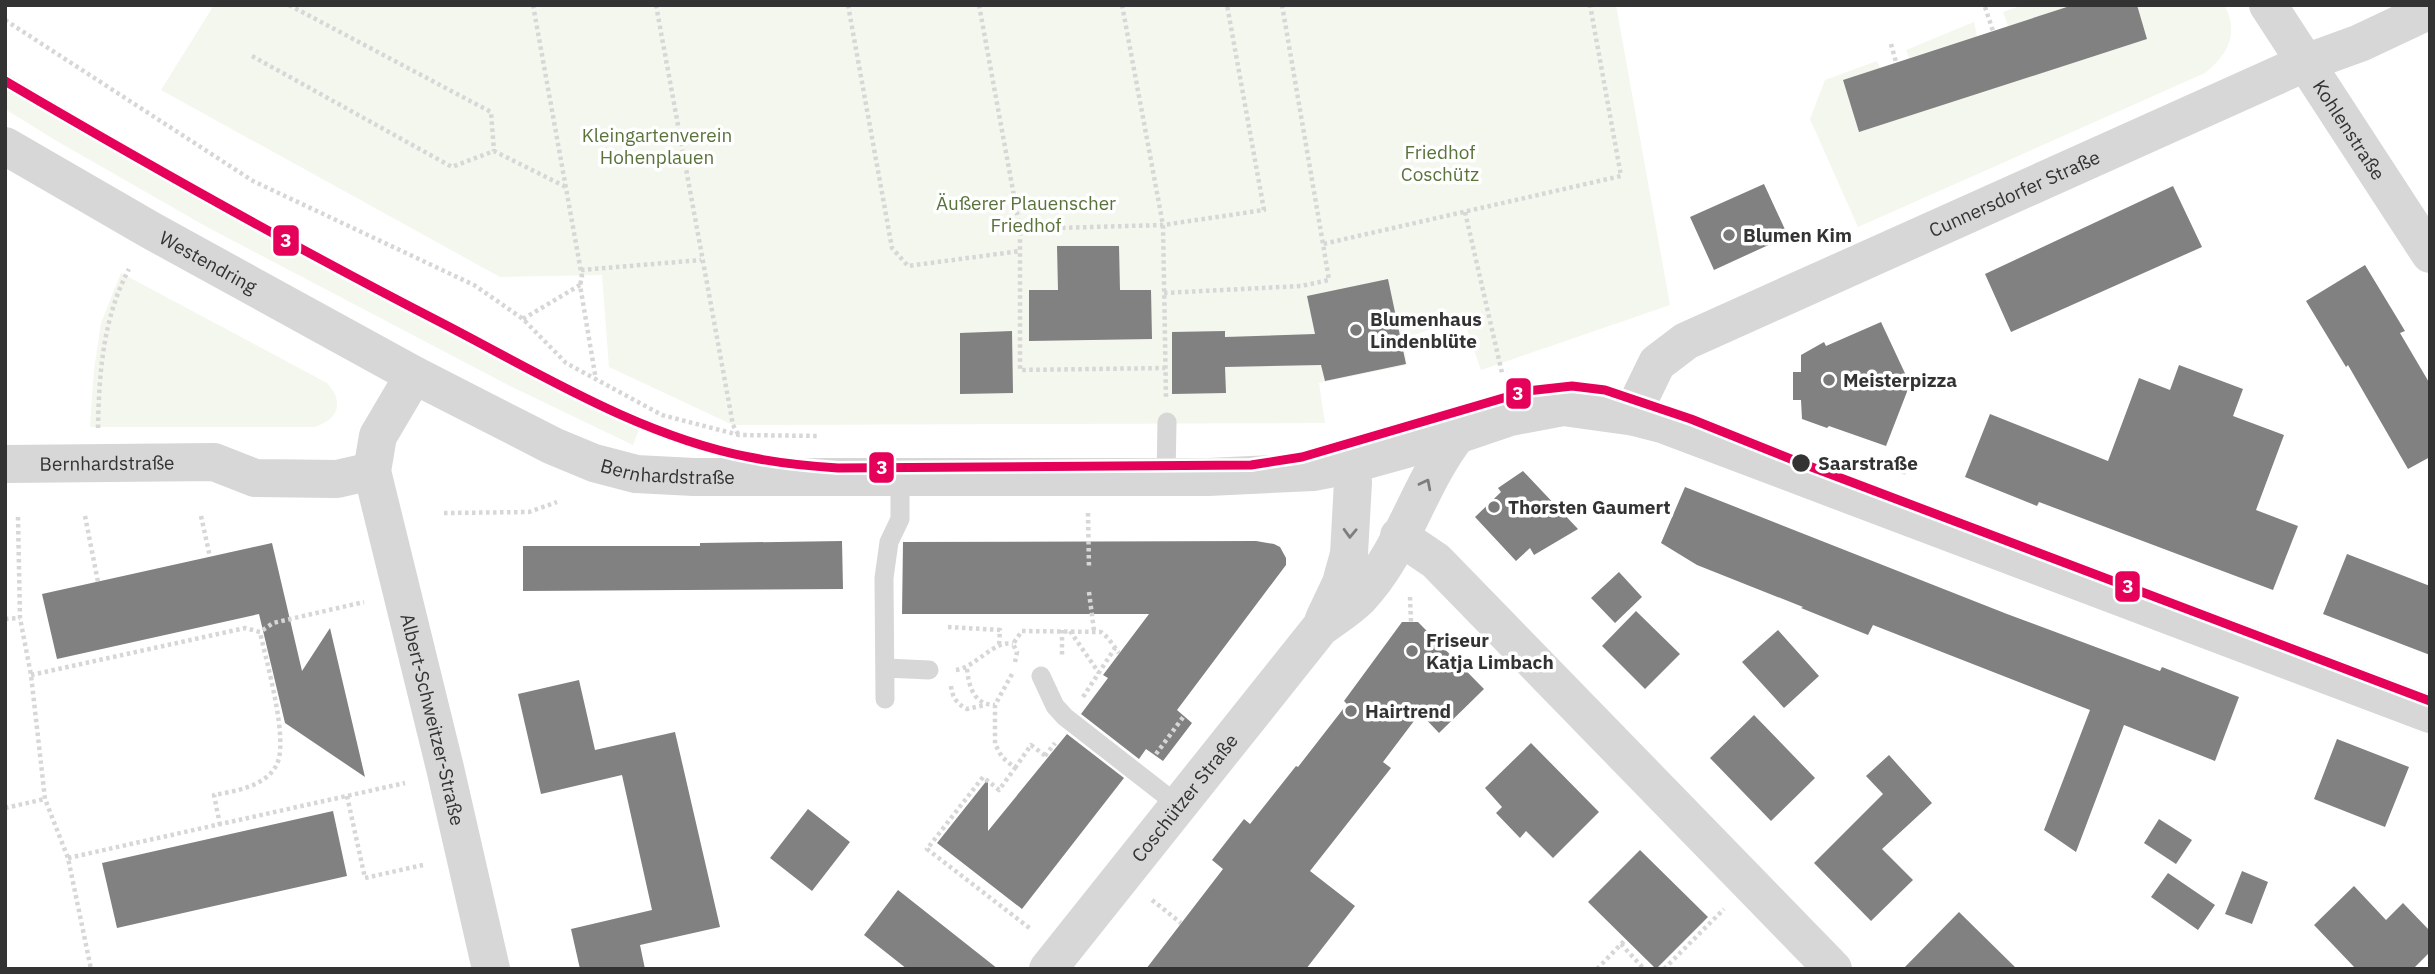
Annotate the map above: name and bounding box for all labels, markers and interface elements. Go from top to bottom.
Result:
street label: Kohlenstraße [2308,75,2391,185]
park label: Kleingartenverein Hohenplauen [582,123,732,169]
park label: Friedhof Coschütz [1401,140,1479,186]
street label: Cunnersdorfer Straße [1925,145,2104,242]
park label: Äußerer Plauenscher Friedhof [936,191,1116,237]
place label: Blumen Kim [1743,223,1852,247]
line badge: 3 [272,224,300,257]
street label: Westendring [155,225,261,298]
marker: Blumen Kim [1721,227,1737,243]
text: 3 [280,228,292,252]
place label: Blumenhaus Lindenblüte [1370,307,1482,353]
marker: Blumenhaus Lindenblüte [1348,322,1364,338]
place label: Meisterpizza [1843,368,1957,392]
marker: Meisterpizza [1821,372,1837,388]
line badge: 3 [1505,377,1532,410]
text: 3 [1512,381,1524,405]
street label: Bernhardstraße [39,450,175,476]
line badge: 3 [868,451,895,484]
place label: Saarstraße [1818,451,1918,475]
marker: Saarstraße [1790,452,1812,474]
street label: Bernhardstraße [598,453,735,489]
text: 3 [876,455,888,479]
one-way arrow [1417,479,1431,491]
place label: Thorsten Gaumert [1508,495,1670,519]
marker: Thorsten Gaumert [1486,499,1502,515]
one-way arrow [1342,528,1357,539]
line badge: 3 [2114,570,2141,603]
text: 3 [2122,574,2134,598]
street label: Albert-Schweitzer-Straße [395,611,470,828]
place label: Friseur Katja Limbach [1426,628,1554,674]
marker: Friseur Katja Limbach [1404,643,1420,659]
place label: Hairtrend [1365,699,1451,723]
marker: Hairtrend [1343,703,1359,719]
street label: Coschützer Straße [1126,729,1243,867]

